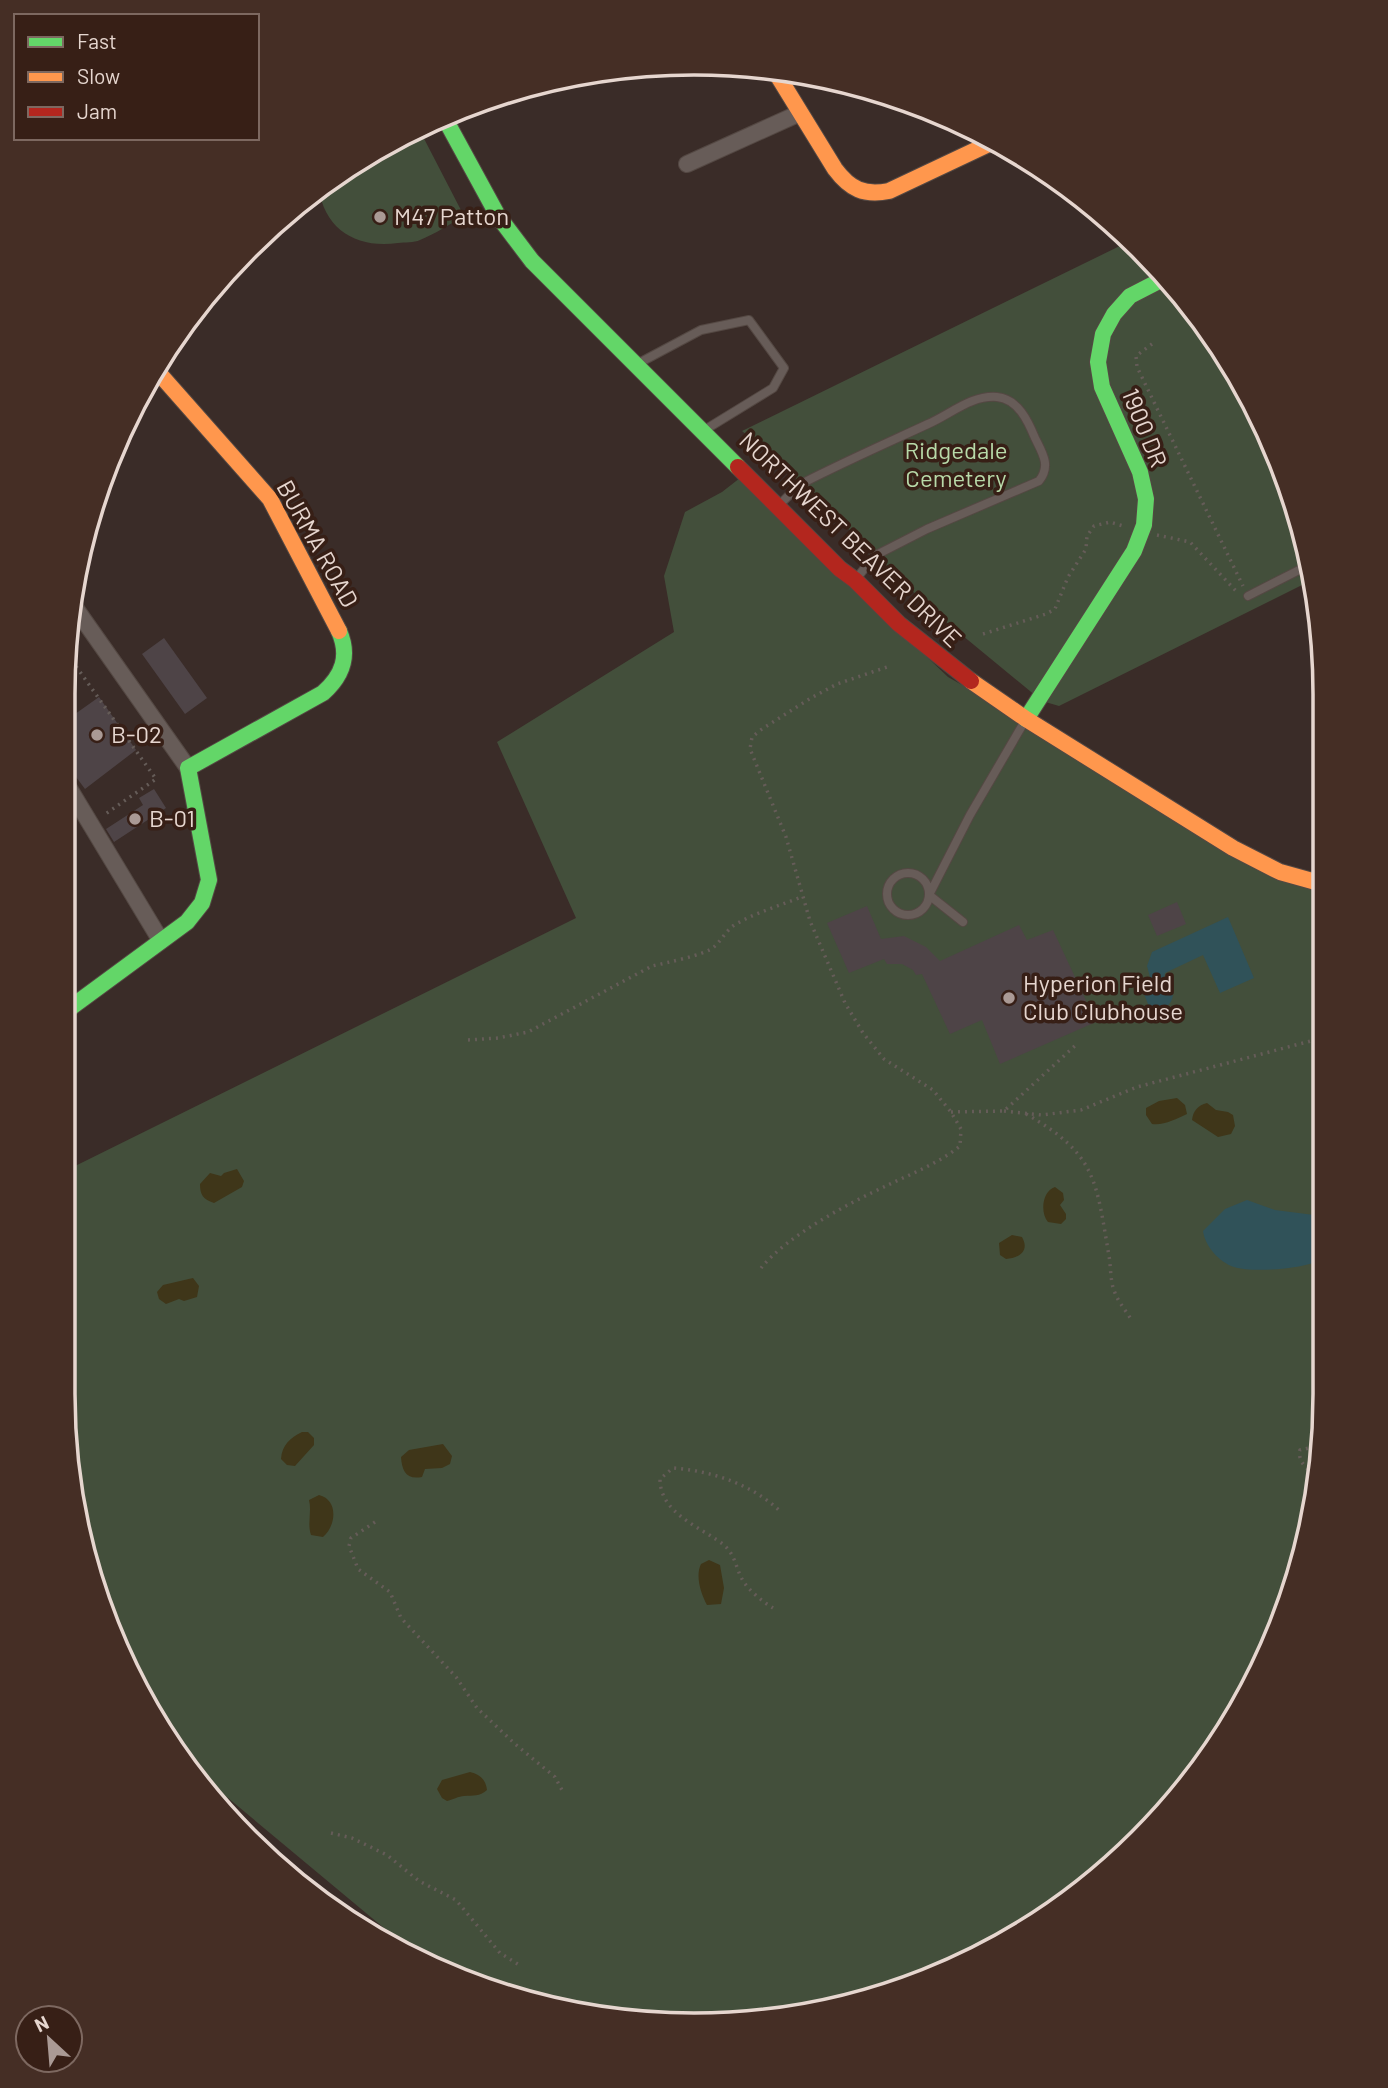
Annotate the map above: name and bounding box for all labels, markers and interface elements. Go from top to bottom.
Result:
legend [14,14,259,140]
text: Fast [77,28,117,53]
text: Slow [77,63,120,88]
text: Jam [77,98,117,123]
place label: M47 Patton [394,201,509,230]
marker: M47 Patton [372,209,388,225]
street label: 1900 DR [1117,384,1174,471]
street label: NORTHWEST BEAVER DRIVE [734,425,968,653]
park label: Ridgedale Cemetery [904,435,1008,492]
street label: BURMA ROAD [271,475,365,612]
place label: B-02 [111,719,162,748]
marker: B-02 [89,727,105,743]
place label: B-01 [149,803,195,832]
marker: B-01 [127,811,143,827]
place label: Hyperion Field Club Clubhouse [1023,968,1183,1025]
marker: Hyperion Field Club Clubhouse [1001,990,1017,1006]
north arrow [14,2004,84,2074]
text: N [31,2010,52,2036]

